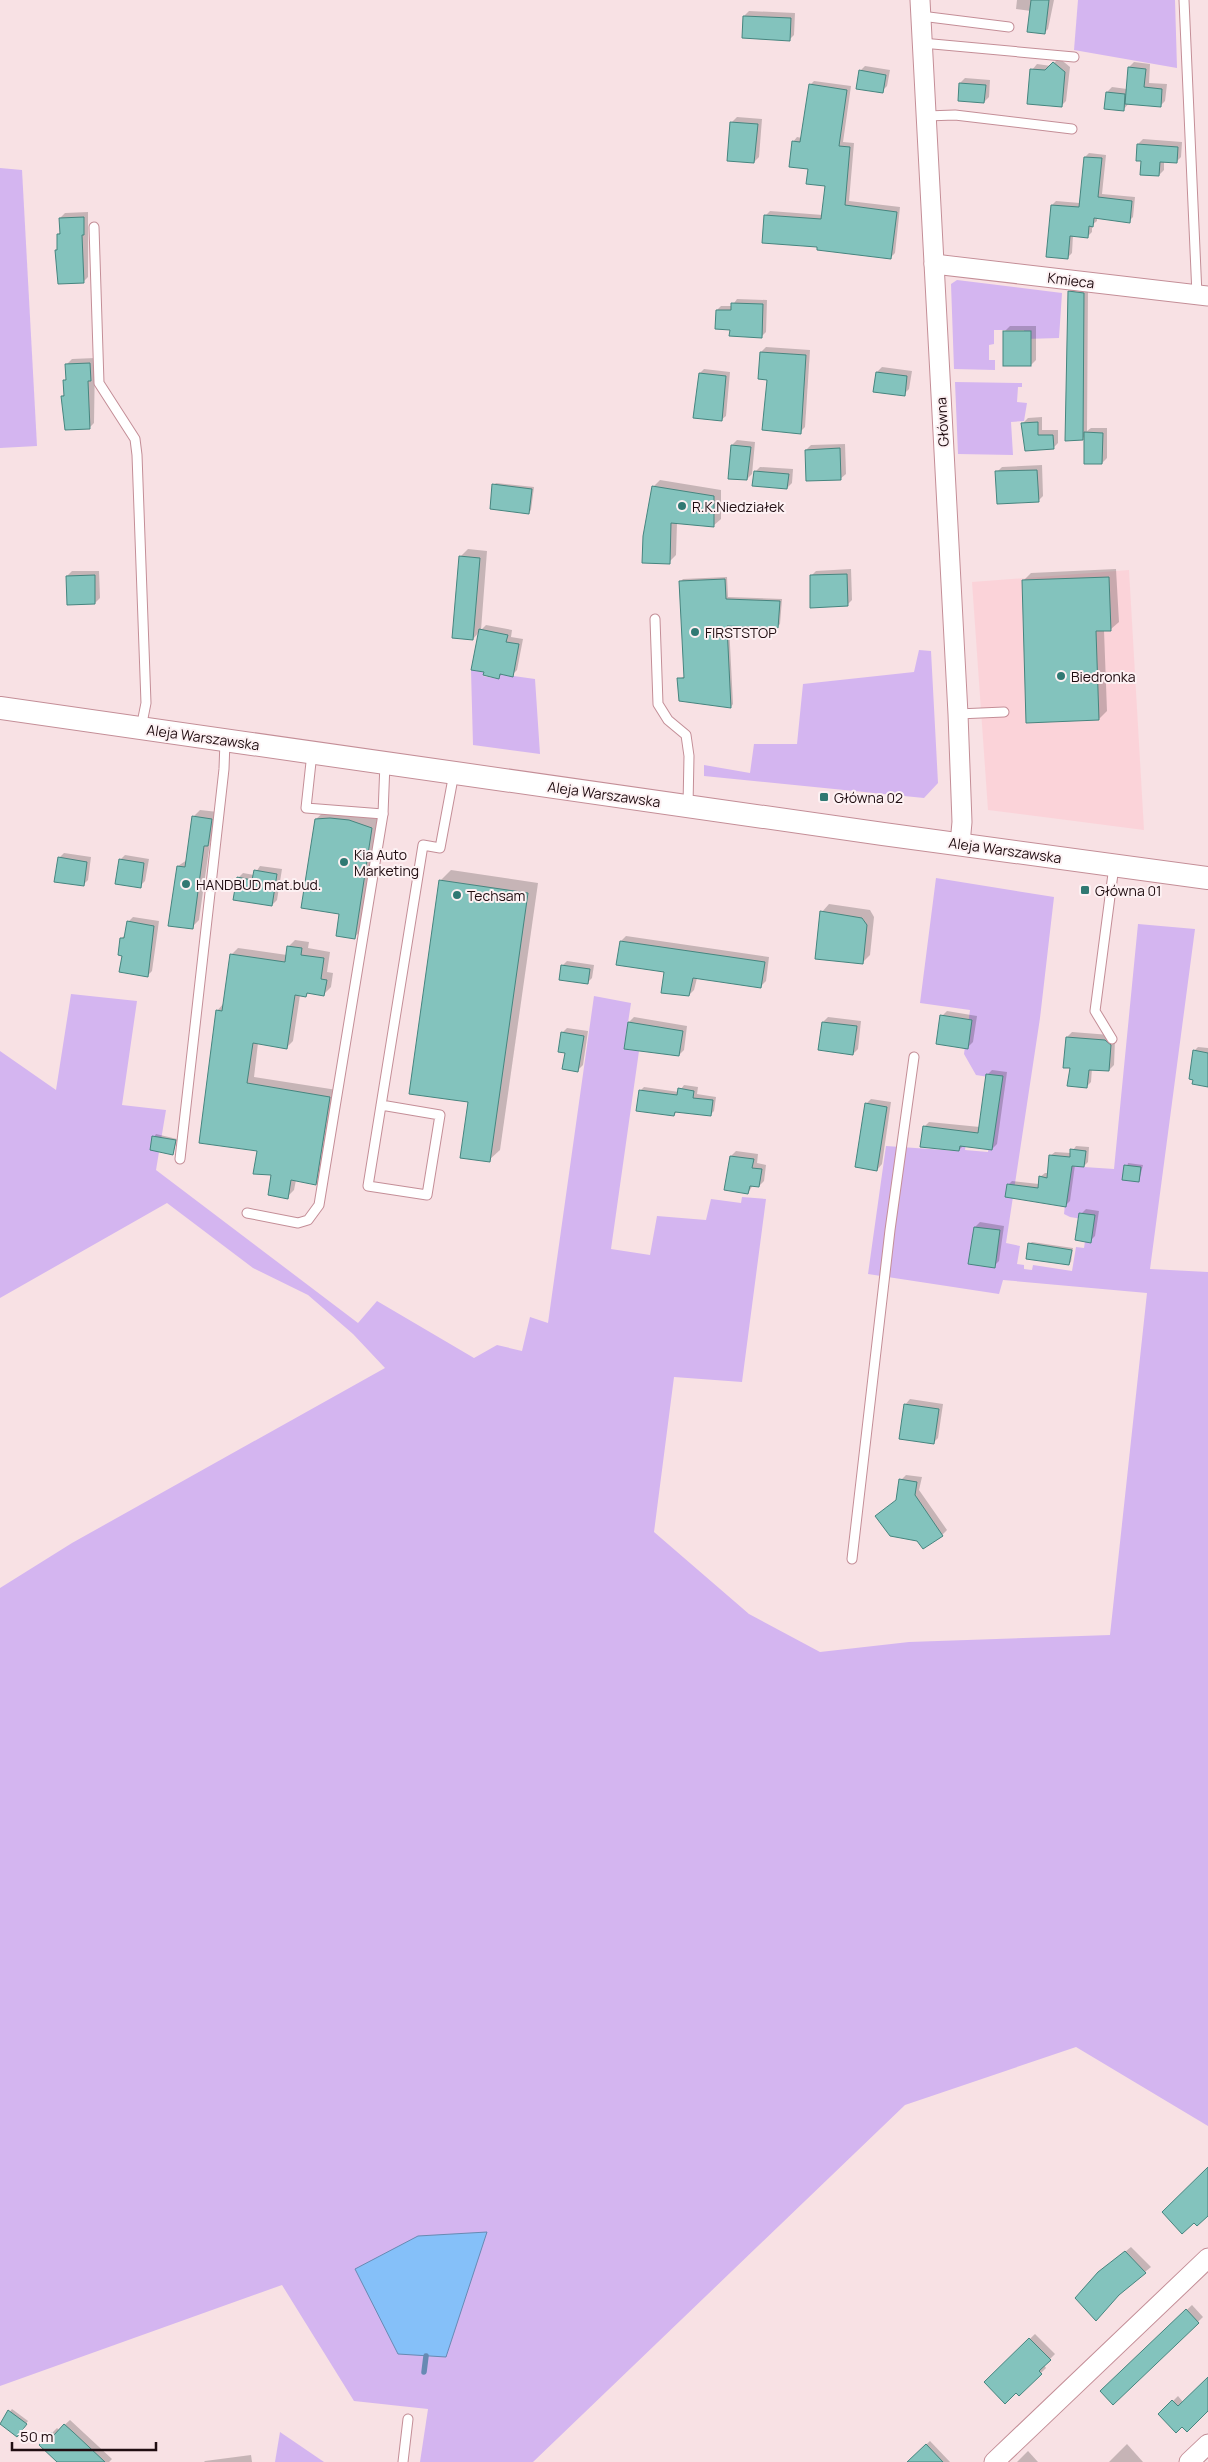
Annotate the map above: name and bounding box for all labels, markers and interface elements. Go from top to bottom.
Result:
street label: Kmieca [1046,268,1096,292]
street label: Główna [931,397,953,447]
place label: R.K.Niedziałek [692,497,785,516]
marker: R.K.Niedziałek [676,500,688,512]
place label: FIRSTSTOP [705,623,777,642]
marker: FIRSTSTOP [689,626,701,638]
place label: Biedronka [1071,667,1136,686]
marker: Biedronka [1055,670,1067,682]
street label: Aleja Warszawska [145,720,261,754]
street label: Aleja Warszawska [546,777,662,811]
place label: Główna 02 [834,788,903,807]
marker: Główna 02 [818,791,830,803]
street label: Aleja Warszawska [947,833,1063,867]
place label: Kia Auto Marketing [354,845,419,880]
marker: Kia Auto Marketing [338,856,350,868]
place label: HANDBUD mat.bud. [196,875,321,894]
marker: HANDBUD mat.bud. [180,878,192,890]
place label: Główna 01 [1095,881,1162,900]
marker: Główna 01 [1079,884,1091,896]
place label: Techsam [467,886,526,905]
marker: Techsam [451,889,463,901]
scale bar [12,2420,156,2452]
text: 50 m [20,2426,54,2447]

